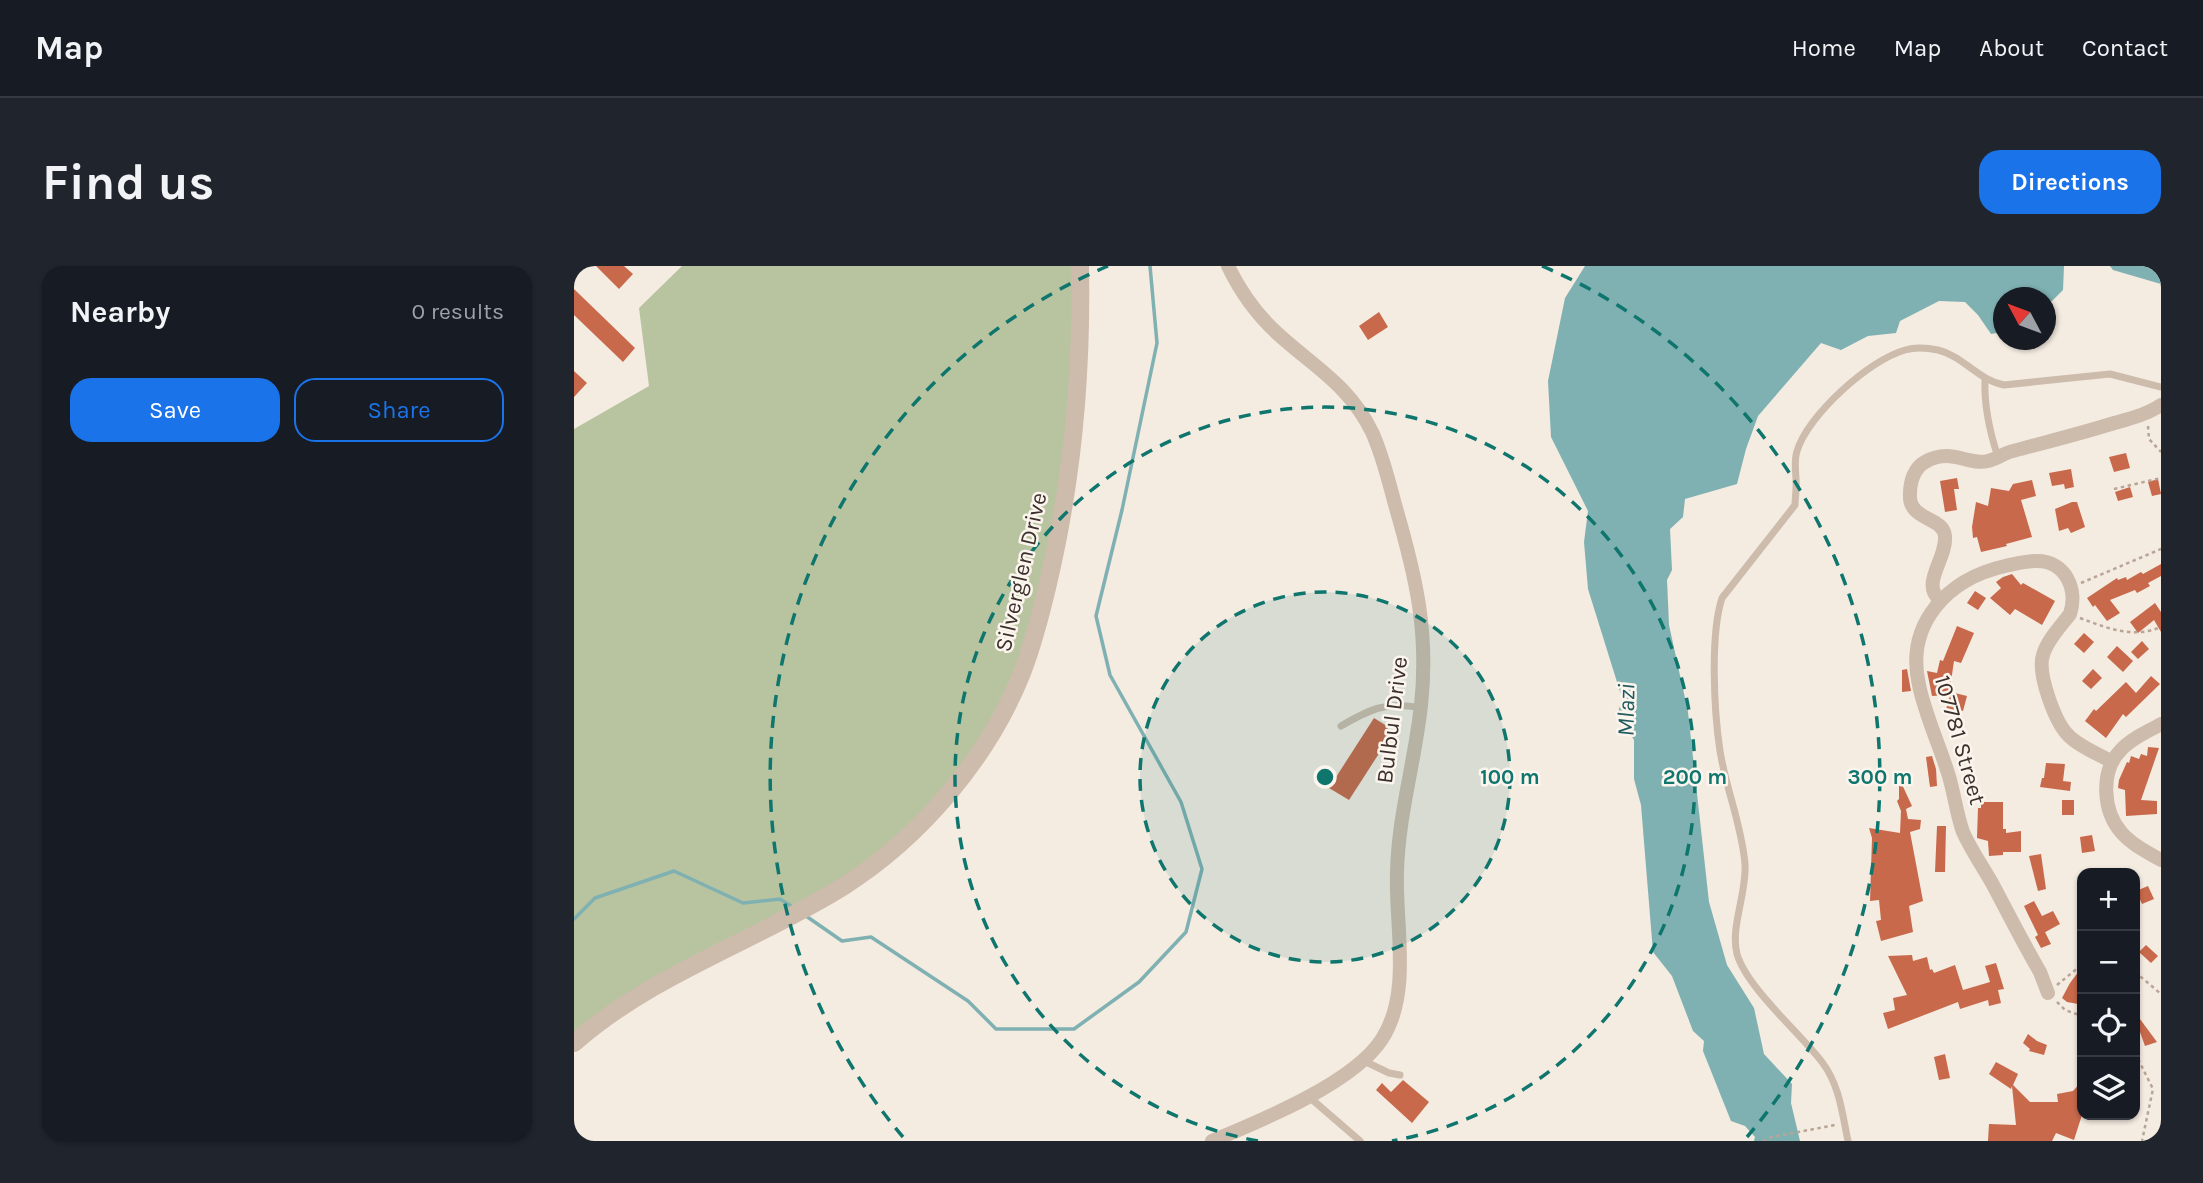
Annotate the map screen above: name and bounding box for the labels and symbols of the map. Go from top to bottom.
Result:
north arrow [1993,287,2056,350]
street label: Silverglen Drive [990,490,1052,654]
street label: Bulbul Drive [1371,655,1413,785]
street label: 107781 Street [1929,672,1991,808]
water label: Mlazi [1612,683,1640,737]
centre of rings [1313,765,1337,789]
text: 100 m [1480,765,1540,789]
text: 200 m [1663,765,1727,789]
text: 300 m [1848,765,1912,789]

